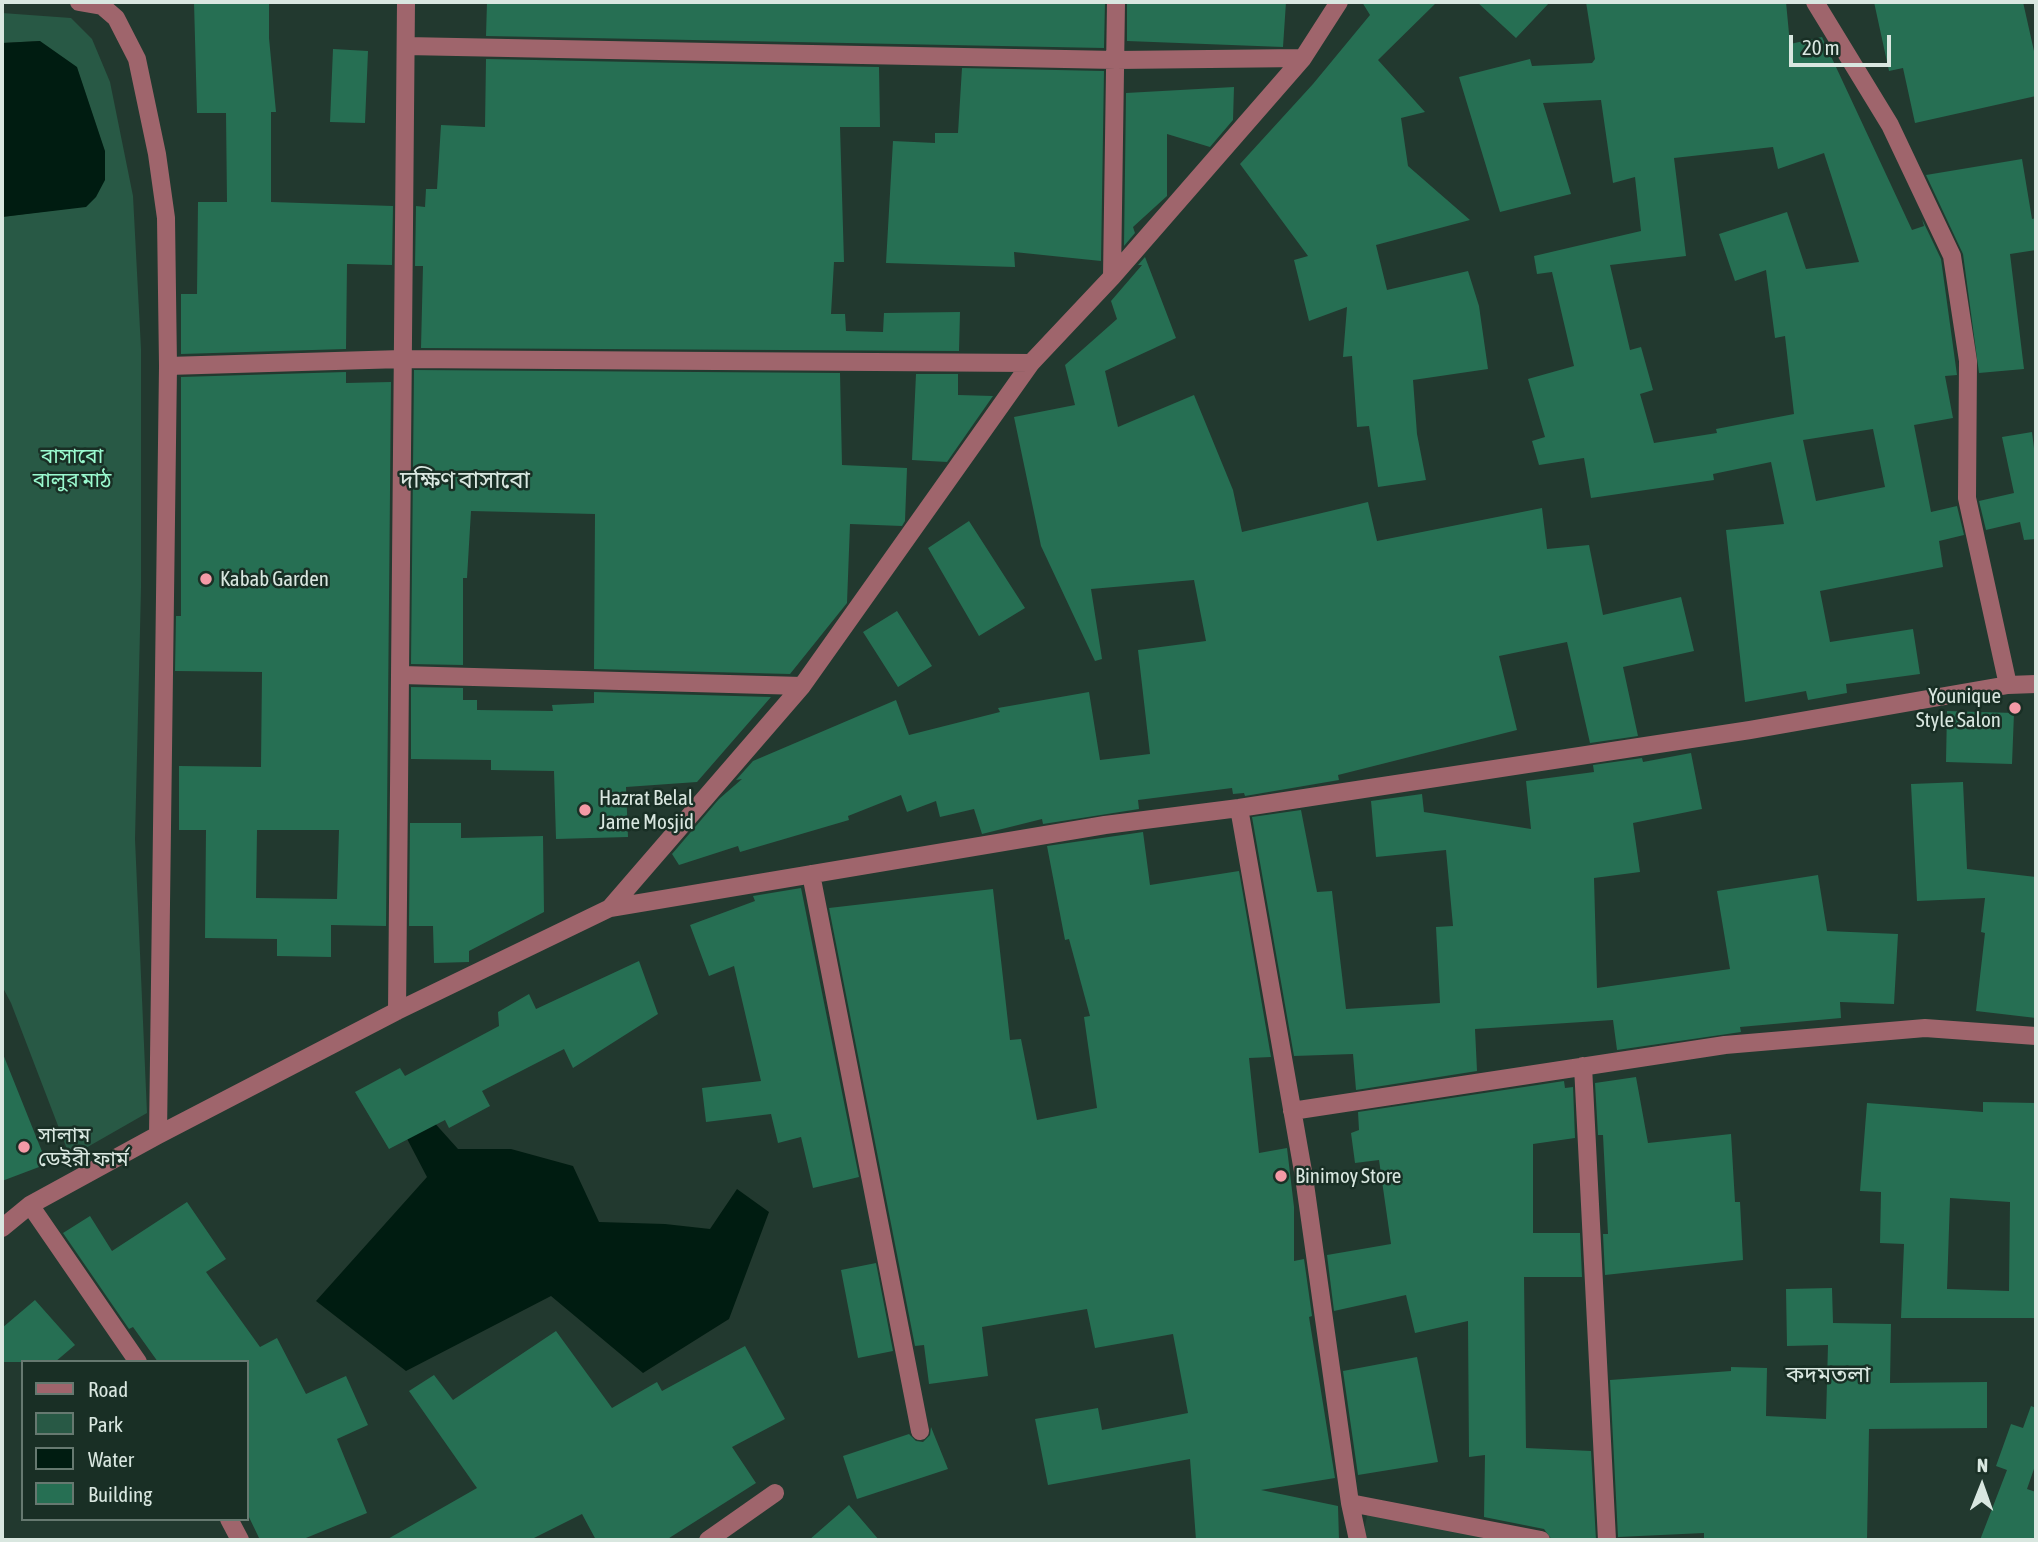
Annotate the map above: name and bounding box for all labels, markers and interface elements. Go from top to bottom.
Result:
scale bar [1793,21,1895,65]
text: 20 m [1802,35,1840,59]
park label: বাসাবো বালুর মাঠ [33,443,111,493]
district label: দক্ষিণ বাসাবো [400,466,530,494]
place label: Kabab Garden [220,566,329,592]
marker: Kabab Garden [198,571,214,587]
place label: Younique Style Salon [1916,683,2001,733]
marker: Younique Style Salon [2007,700,2023,716]
place label: Hazrat Belal Jame Mosjid [599,785,694,835]
marker: Hazrat Belal Jame Mosjid [577,802,593,818]
place label: সালাম ডেইরী ফার্ম [38,1122,129,1172]
marker: সালাম ডেইরী ফার্ম [16,1139,32,1155]
place label: Binimoy Store [1295,1163,1401,1189]
marker: Binimoy Store [1273,1168,1289,1184]
legend [21,1360,248,1521]
district label: কদমতলা [1786,1361,1870,1389]
text: Road [88,1377,128,1401]
text: Park [88,1412,123,1436]
text: Water [88,1447,134,1471]
north arrow [1947,1451,2017,1521]
text: N [1977,1454,1988,1476]
text: Building [88,1482,152,1506]

